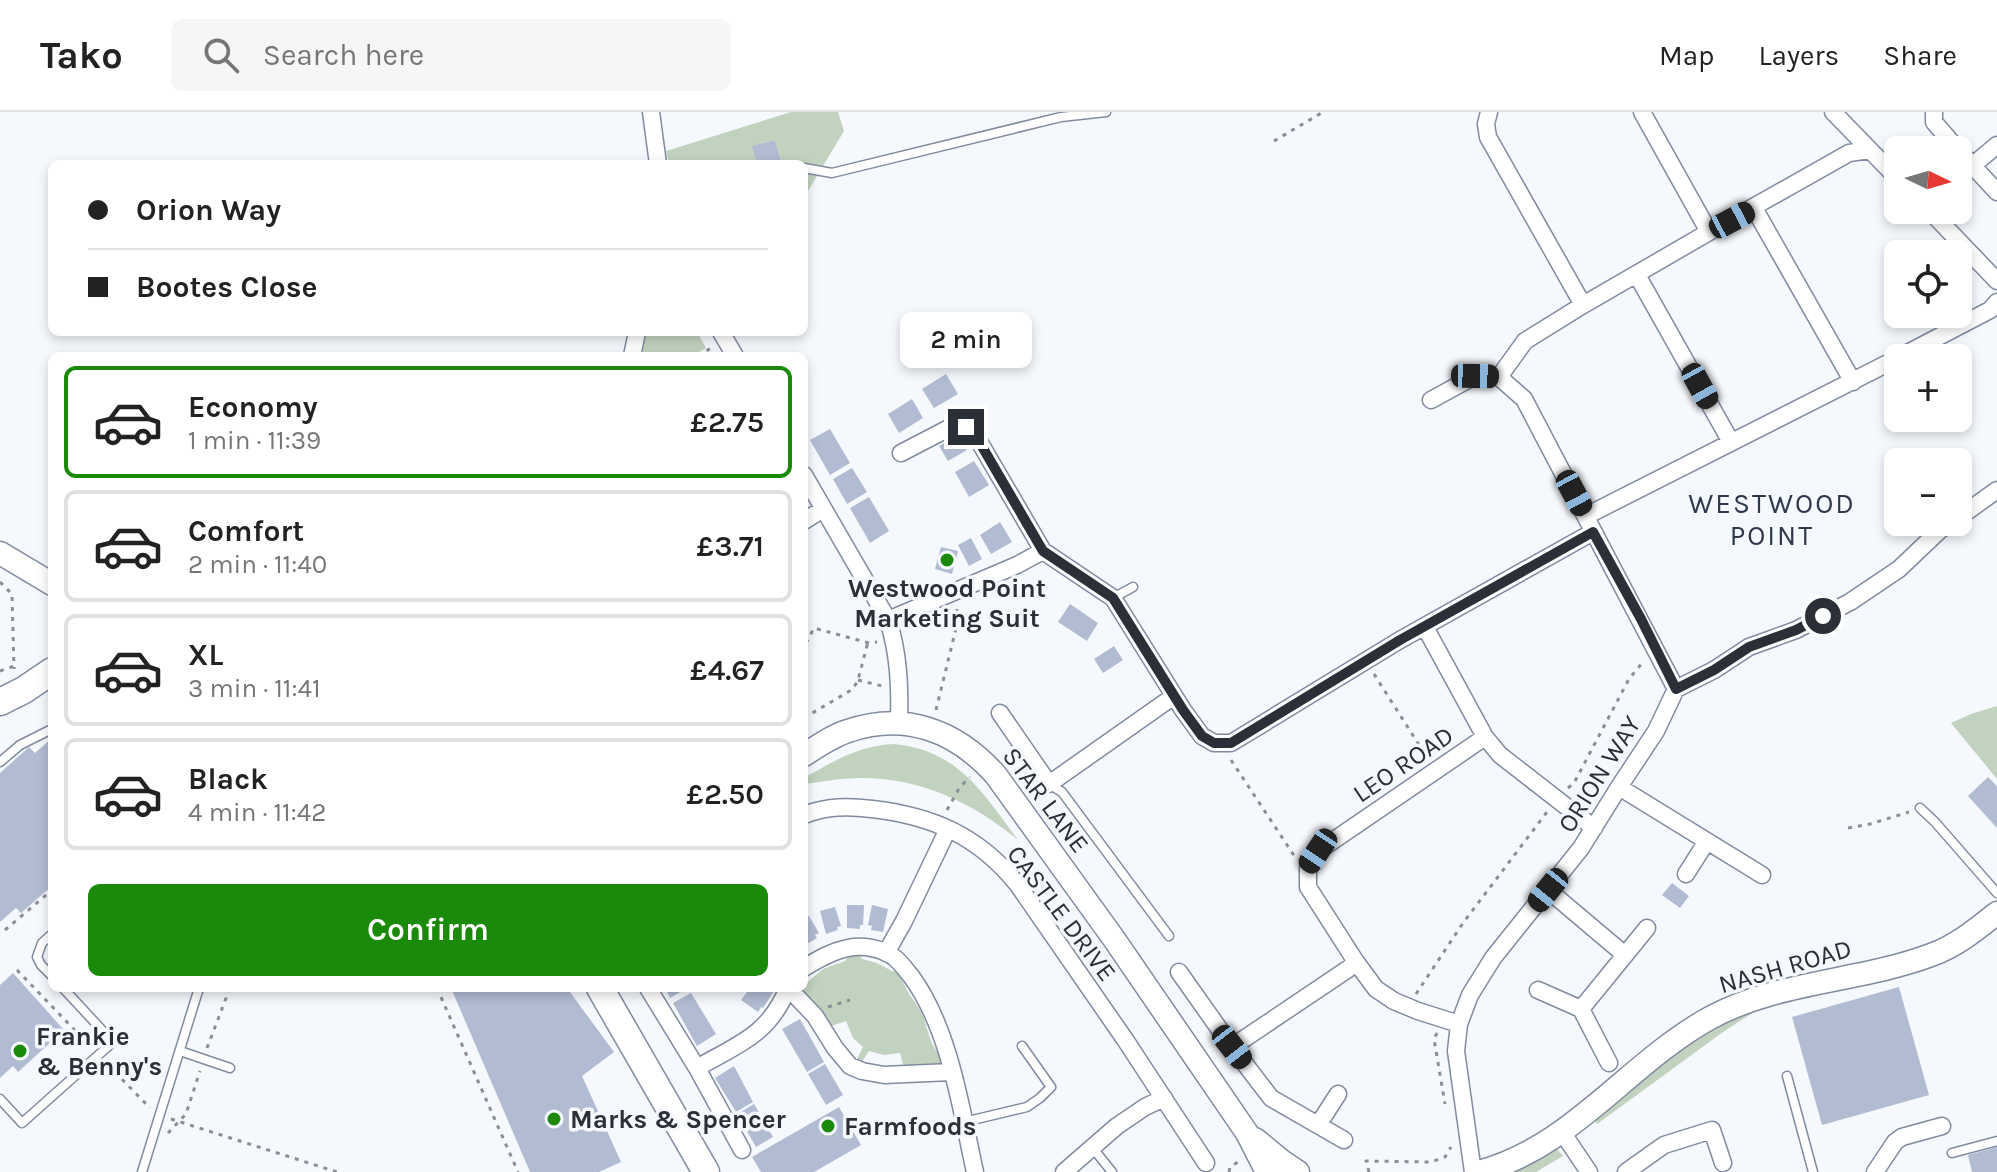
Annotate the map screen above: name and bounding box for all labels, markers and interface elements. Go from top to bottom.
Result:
search box [171,19,731,91]
text: Tako [40,33,123,78]
icon: search [199,33,243,77]
text: Search here [263,37,424,73]
text: Map [1659,39,1714,72]
text: Layers [1758,39,1839,72]
text: Share [1883,39,1957,72]
north arrow [1884,136,1972,224]
map controls [1884,136,1972,536]
text: Orion Way [136,192,281,228]
car [1705,198,1759,242]
button: locate [1884,240,1972,328]
text: Bootes Close [136,269,317,305]
callout: 2 min [900,311,1032,367]
text: 2 min [931,324,1001,355]
button: + [1884,344,1972,432]
car [1678,359,1722,413]
car [1451,364,1499,388]
icon: car [92,386,164,458]
text: Economy [188,389,318,425]
text: £2.75 [690,404,764,440]
route end [948,409,984,445]
text: 1 min · 11:39 [188,425,321,456]
button: − [1884,448,1972,536]
car [1552,466,1596,520]
district label: WESTWOOD POINT [1688,487,1856,552]
icon: car [92,510,164,582]
text: Comfort [188,513,304,549]
text: £3.71 [697,528,764,564]
text: 2 min · 11:40 [188,549,327,580]
marker: Westwood Point Marketing Suit [938,551,956,569]
place label: Westwood Point Marketing Suit [848,573,1046,634]
route start [1805,598,1841,634]
icon: car [92,634,164,706]
text: XL [188,637,223,673]
text: £4.67 [690,652,764,688]
text: 3 min · 11:41 [188,673,321,704]
street label: ORION WAY [1551,710,1648,838]
street label: LEO ROAD [1347,720,1459,809]
street label: STAR LANE [996,741,1095,859]
icon: car [92,758,164,830]
text: Black [188,761,268,797]
text: £2.50 [686,776,764,812]
text: 4 min · 11:42 [188,797,326,828]
car [1295,824,1341,878]
street label: CASTLE DRIVE [1000,839,1123,987]
car [1524,864,1572,916]
button: Confirm [88,884,768,976]
street label: NASH ROAD [1715,933,1855,1000]
place label: Frankie & Benny's [36,1021,162,1082]
car [1208,1021,1256,1073]
marker: Frankie & Benny's [11,1042,29,1060]
place label: Marks & Spencer [570,1104,786,1135]
marker: Marks & Spencer [545,1110,563,1128]
place label: Farmfoods [844,1111,976,1142]
marker: Farmfoods [819,1117,837,1135]

